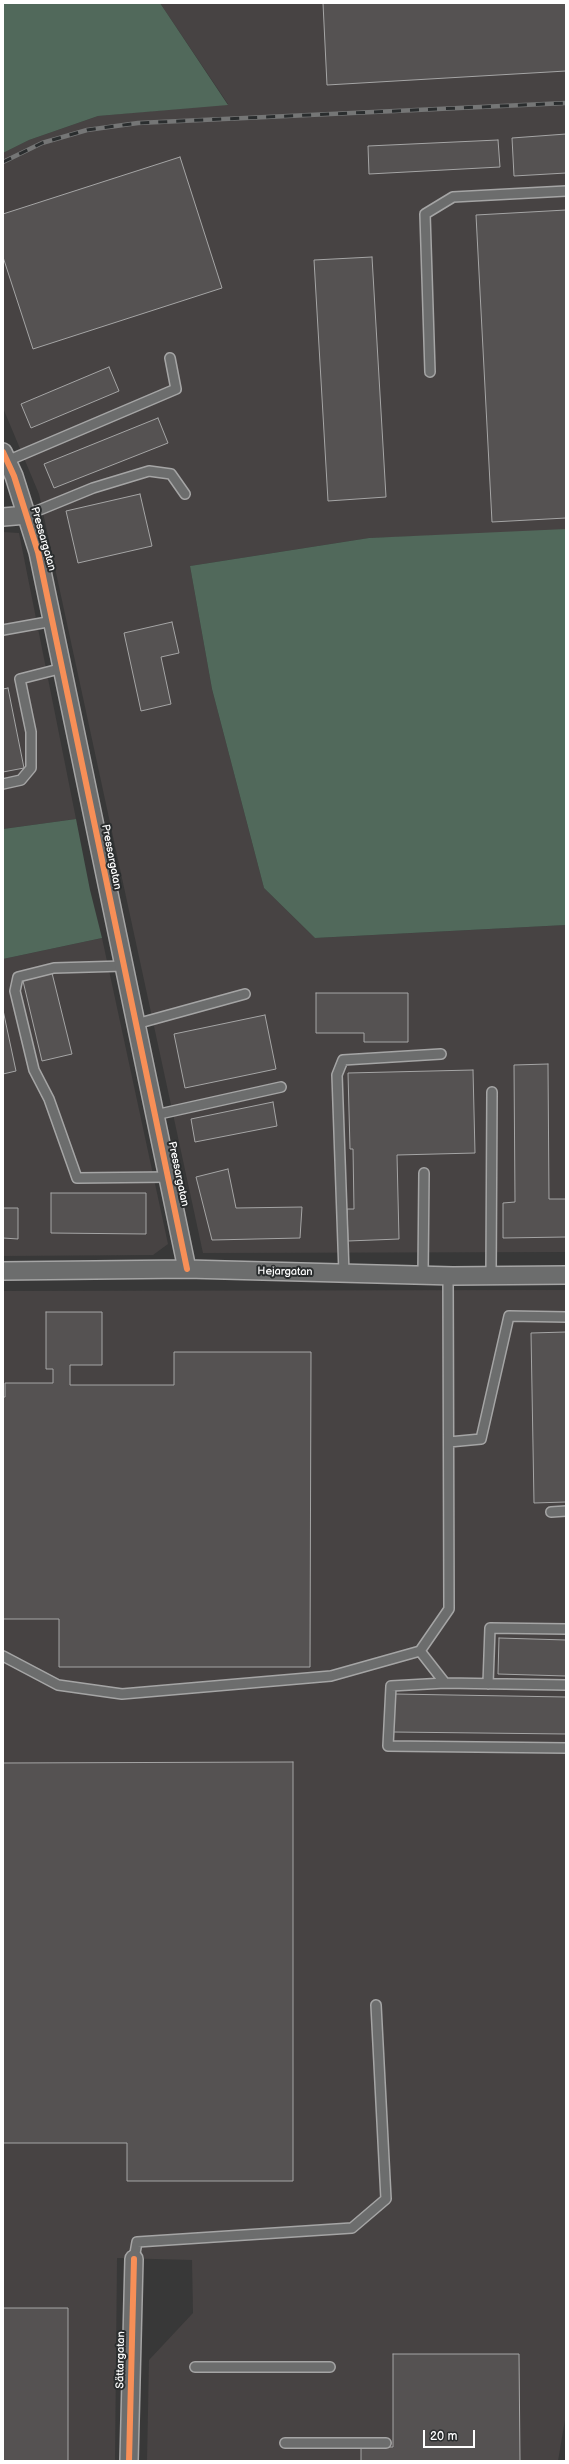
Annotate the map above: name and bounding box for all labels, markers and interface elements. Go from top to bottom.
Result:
street label: Pressargatan [28,505,58,573]
street label: Pressargatan [98,823,124,891]
street label: Pressargatan [165,1140,191,1208]
street label: Hejargatan [257,1265,313,1279]
street label: Sättargatan [114,2331,128,2389]
scale bar [425,2422,477,2448]
text: 20 m [430,2429,457,2444]

